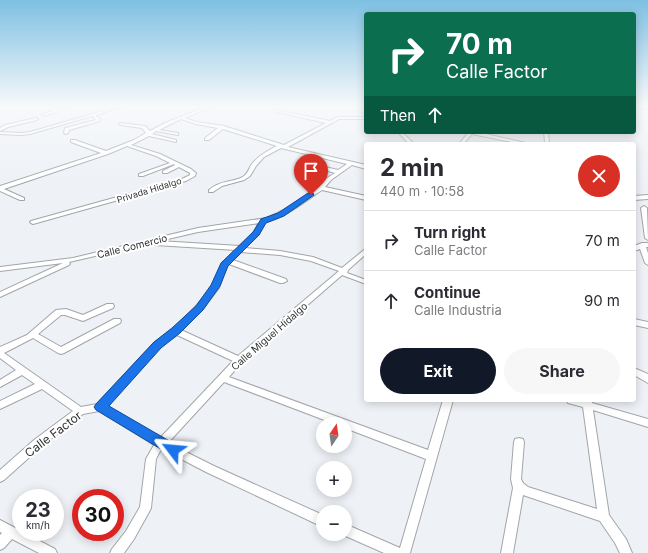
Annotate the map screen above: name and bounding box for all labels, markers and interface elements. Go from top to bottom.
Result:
text: 70 m [446,27,513,61]
icon: right [380,28,432,80]
text: Calle Factor [446,61,547,82]
icon: ahead [424,104,446,126]
text: Then [380,106,416,125]
text: 2 min [380,153,444,182]
pin [294,154,328,195]
button: close [578,155,620,197]
icon: arrive [300,160,322,182]
street label: Privada Hidalgo [115,175,183,205]
text: 440 m · 10:58 [380,183,464,199]
text: Turn right [414,223,486,242]
icon: right [380,230,402,252]
street label: Calle Comercio [96,231,168,261]
text: 70 m [585,231,620,250]
text: Calle Factor [414,242,487,258]
text: Continue [414,283,481,302]
icon: ahead [380,290,402,312]
text: 90 m [584,291,620,310]
street label: Calle Miguel Hidalgo [228,300,310,372]
text: Calle Industria [414,302,502,318]
button: Exit [380,348,496,394]
button: Share [504,348,620,394]
street label: Calle Factor [21,407,85,460]
north arrow [316,417,352,453]
map controls [316,417,352,541]
position arrow [152,429,194,471]
button: + [316,461,352,497]
speed limit sign: 30 [72,489,124,541]
text: 23 [25,498,51,522]
button: − [316,505,352,541]
text: km/h [26,519,50,531]

